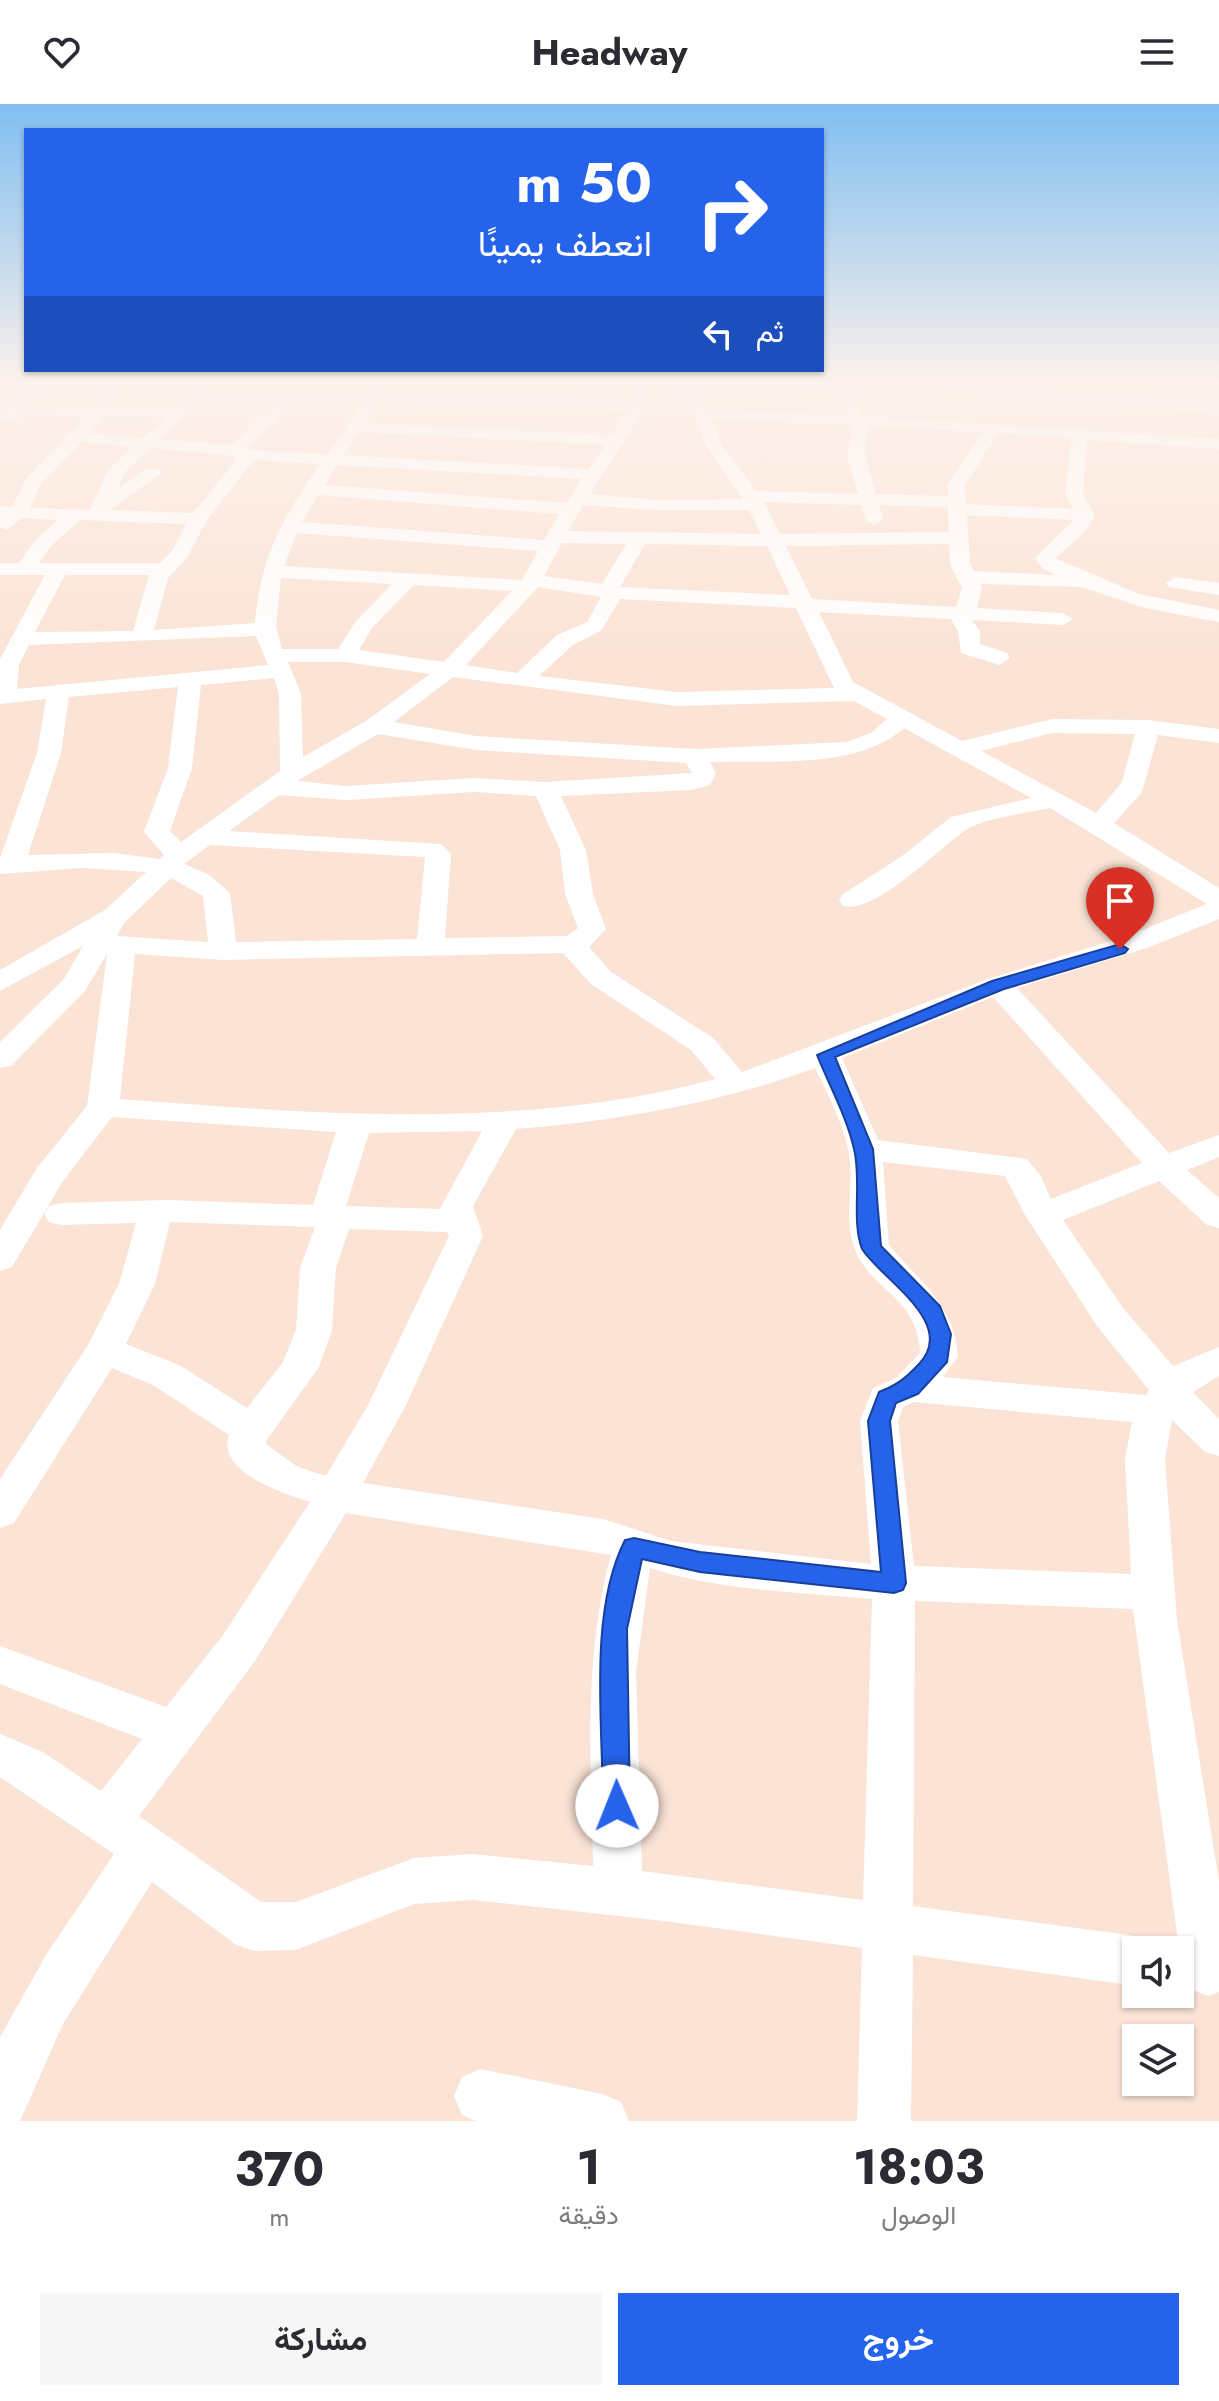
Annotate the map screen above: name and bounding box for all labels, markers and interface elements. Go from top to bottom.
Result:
text: Headway [532,26,687,78]
icon: heart [40,30,84,74]
icon: menu [1135,30,1179,74]
text: 50 m [516,142,652,223]
icon: right [680,160,784,264]
text: انعطف يمينًا [478,217,652,269]
text: ثم [756,310,784,353]
icon: left [696,312,740,356]
pin [1086,867,1154,949]
icon: arrive [1098,879,1142,923]
position arrow [575,1764,659,1848]
map controls [1122,1936,1194,2096]
button: sound [1122,1936,1194,2008]
button: layers [1122,2024,1194,2096]
text: 1 [576,2133,601,2202]
text: 18:03 [853,2133,985,2202]
text: 370 [234,2135,324,2204]
text: دقيقة [559,2196,619,2234]
text: الوصول [881,2196,956,2234]
text: m [269,2198,289,2236]
button: مشاركة [40,2293,602,2385]
button: خروج [618,2293,1179,2385]

